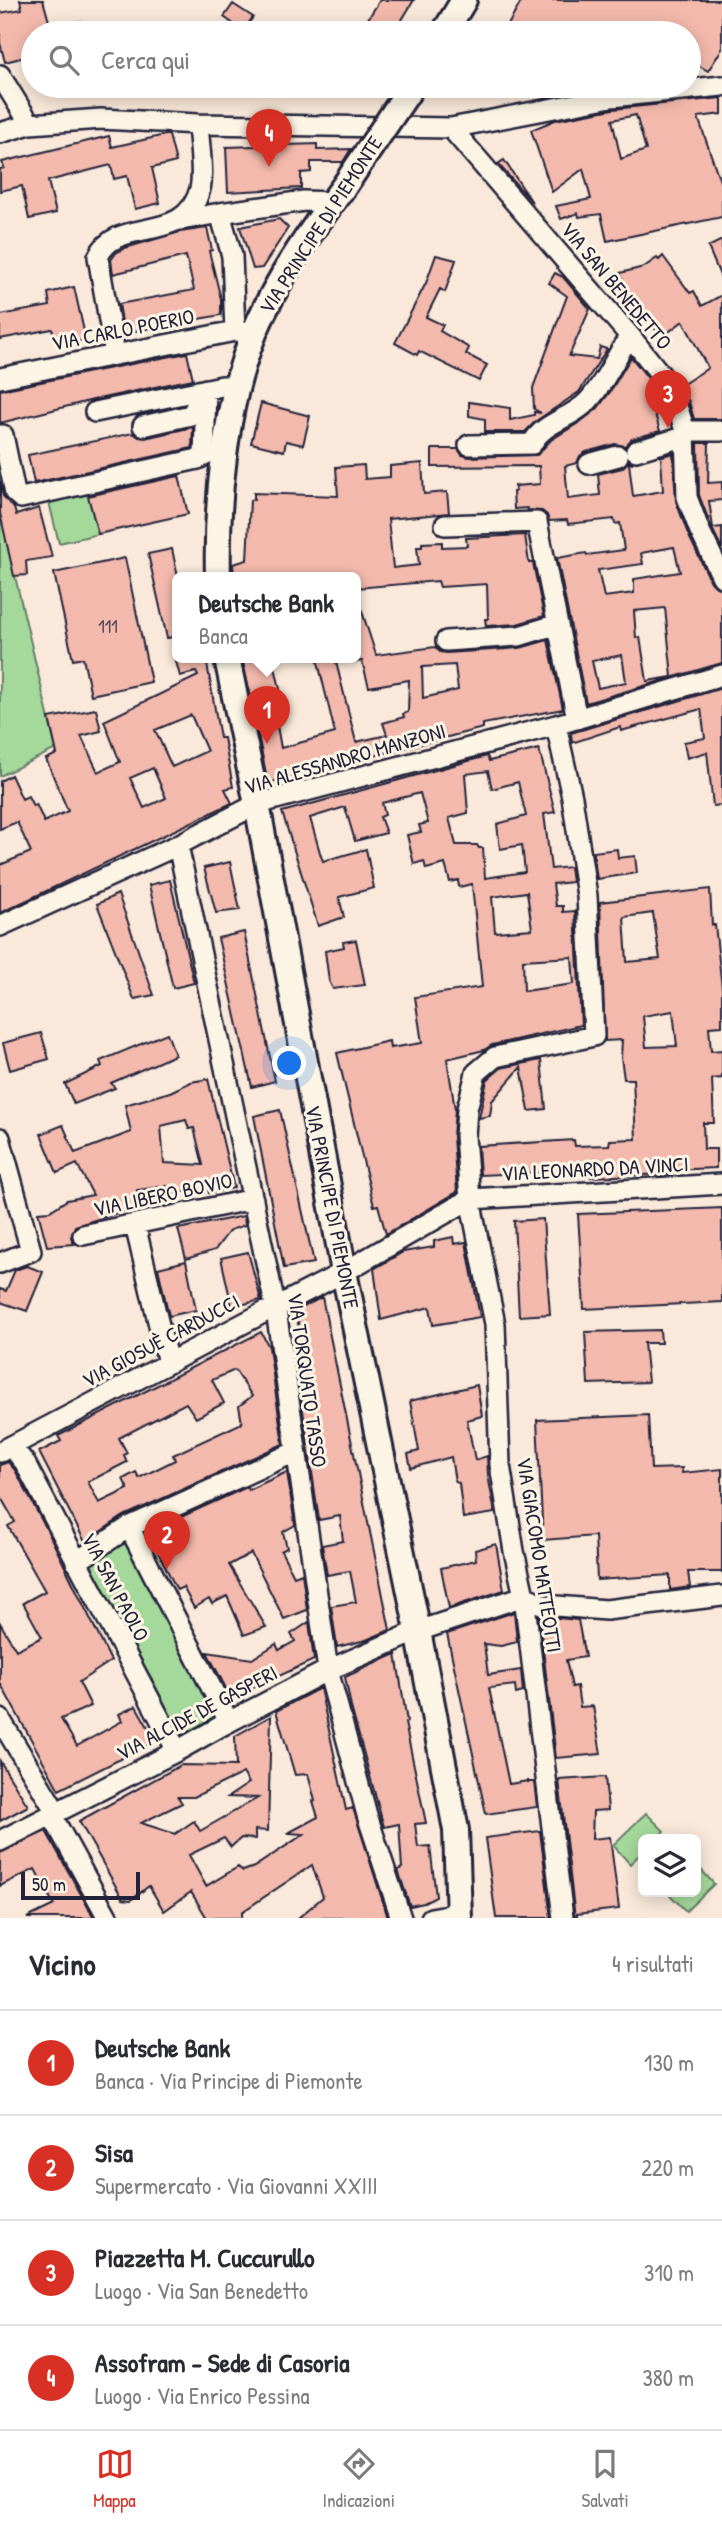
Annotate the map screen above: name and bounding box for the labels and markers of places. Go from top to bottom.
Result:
pin: 4 [246,109,292,167]
pin: 3 [645,370,691,428]
pin: 1 [244,686,290,744]
pin: 2 [144,1511,190,1569]

